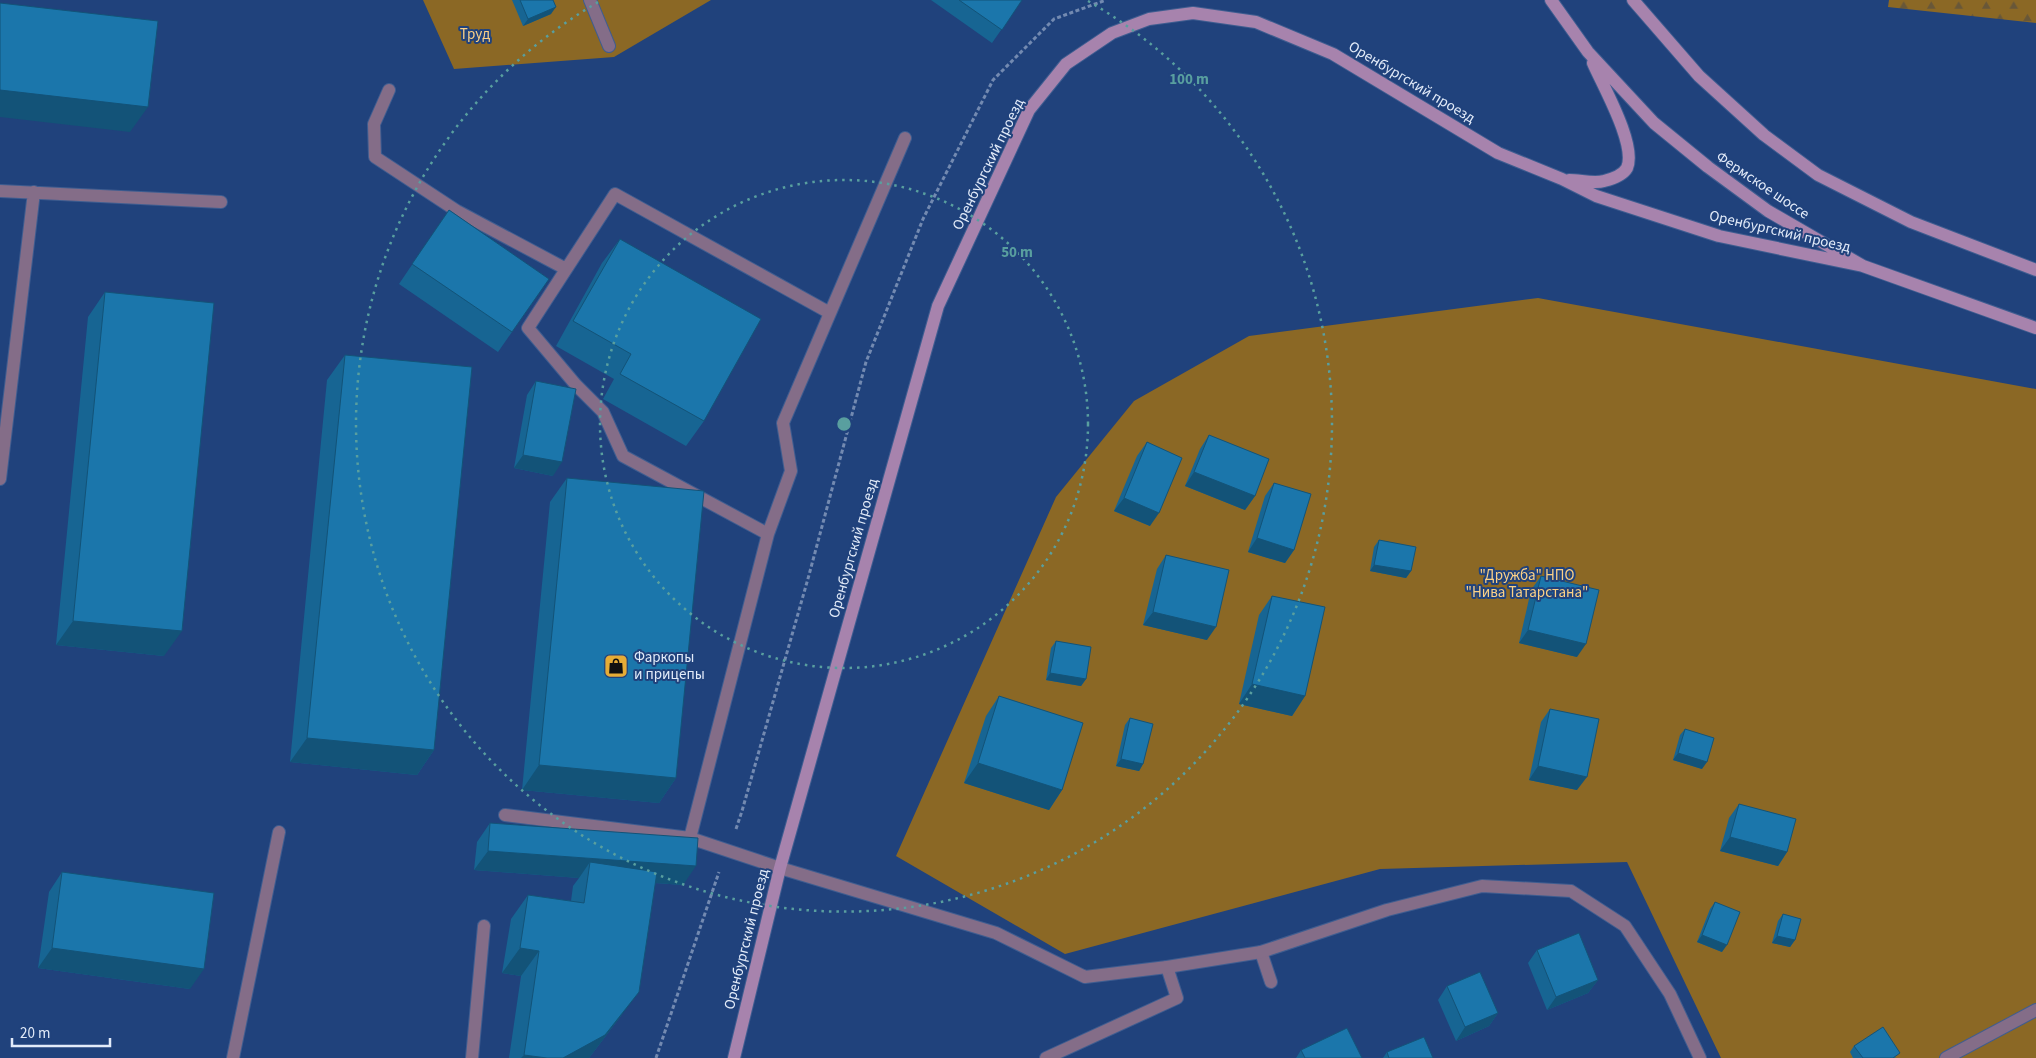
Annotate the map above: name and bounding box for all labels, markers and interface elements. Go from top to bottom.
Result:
park label: Труд [460,24,490,45]
street label: Оренбургский проезд [1344,36,1479,129]
text: 100 m [1169,69,1209,90]
street label: Оренбургский проезд [947,95,1030,234]
street label: Фермское шоссе [1712,146,1814,225]
street label: Оренбургский проезд [1707,205,1853,258]
text: 50 m [1001,242,1033,263]
centre of rings [835,415,853,433]
street label: Оренбургский проезд [823,476,883,620]
park label: "Дружба" НПО "Нива Татарстана" [1466,565,1588,603]
place label: Фаркопы и прицепы [634,647,705,685]
shop icon: Фаркопы и прицепы [603,653,629,679]
street label: Оренбургский проезд [719,867,774,1012]
scale bar [12,1016,110,1048]
text: 20 m [20,1023,50,1044]

